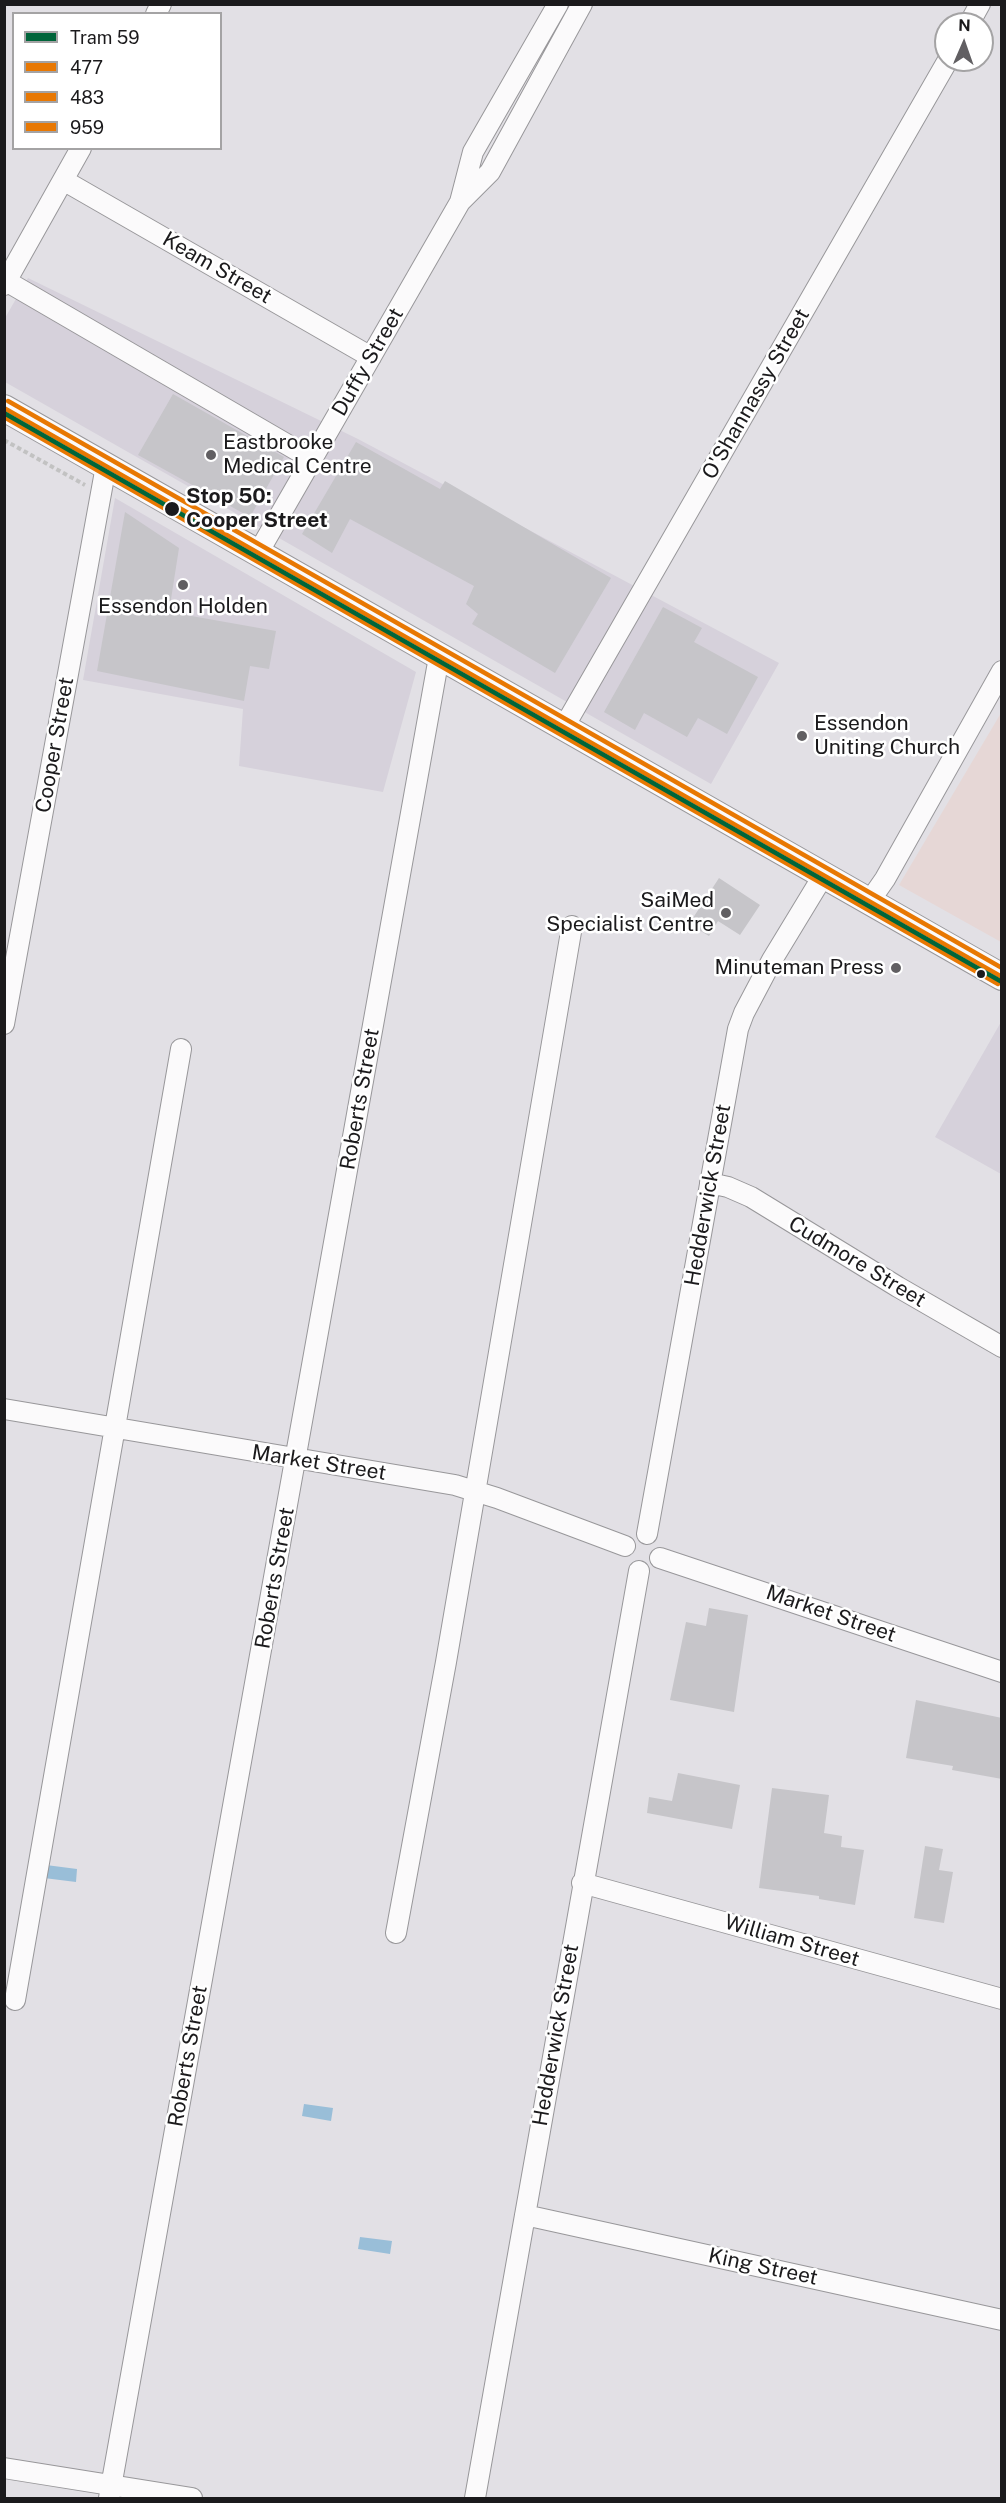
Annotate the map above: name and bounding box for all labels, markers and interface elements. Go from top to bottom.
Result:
legend [12,12,222,150]
north arrow [934,12,994,72]
text: N [958,16,971,35]
text: Tram 59 [70,27,139,48]
text: 477 [70,57,103,78]
text: 483 [70,87,104,108]
text: 959 [70,117,104,138]
street label: Keam Street [158,227,276,309]
street label: Duffy Street [327,303,409,421]
street label: O'Shannassy Street [697,304,815,484]
place label: Eastbrooke Medical Centre [223,430,372,480]
marker: Eastbrooke Medical Centre [204,448,218,462]
place label: Stop 50: Cooper Street [186,484,328,534]
marker: Stop 50: Cooper Street [163,500,181,518]
marker: Essendon Holden [176,578,190,592]
place label: Essendon Holden [98,594,268,620]
street label: Cooper Street [31,675,79,815]
place label: Essendon Uniting Church [814,711,960,761]
marker: Essendon Uniting Church [795,729,809,743]
place label: SaiMed Specialist Centre [546,888,714,938]
marker: SaiMed Specialist Centre [719,906,733,920]
place label: Minuteman Press [715,955,884,981]
marker: Minuteman Press [889,961,903,975]
unlabelled marker [975,968,987,980]
street label: Roberts Street [335,1026,385,1172]
street label: Hedderwick Street [680,1102,736,1288]
street label: Cudmore Street [784,1211,930,1313]
street label: Market Street [250,1440,388,1486]
street label: Roberts Street [250,1505,300,1651]
street label: Market Street [763,1580,899,1648]
street label: William Street [722,1910,862,1972]
street label: Hedderwick Street [528,1942,584,2128]
street label: Roberts Street [163,1983,213,2129]
street label: King Street [706,2243,820,2291]

